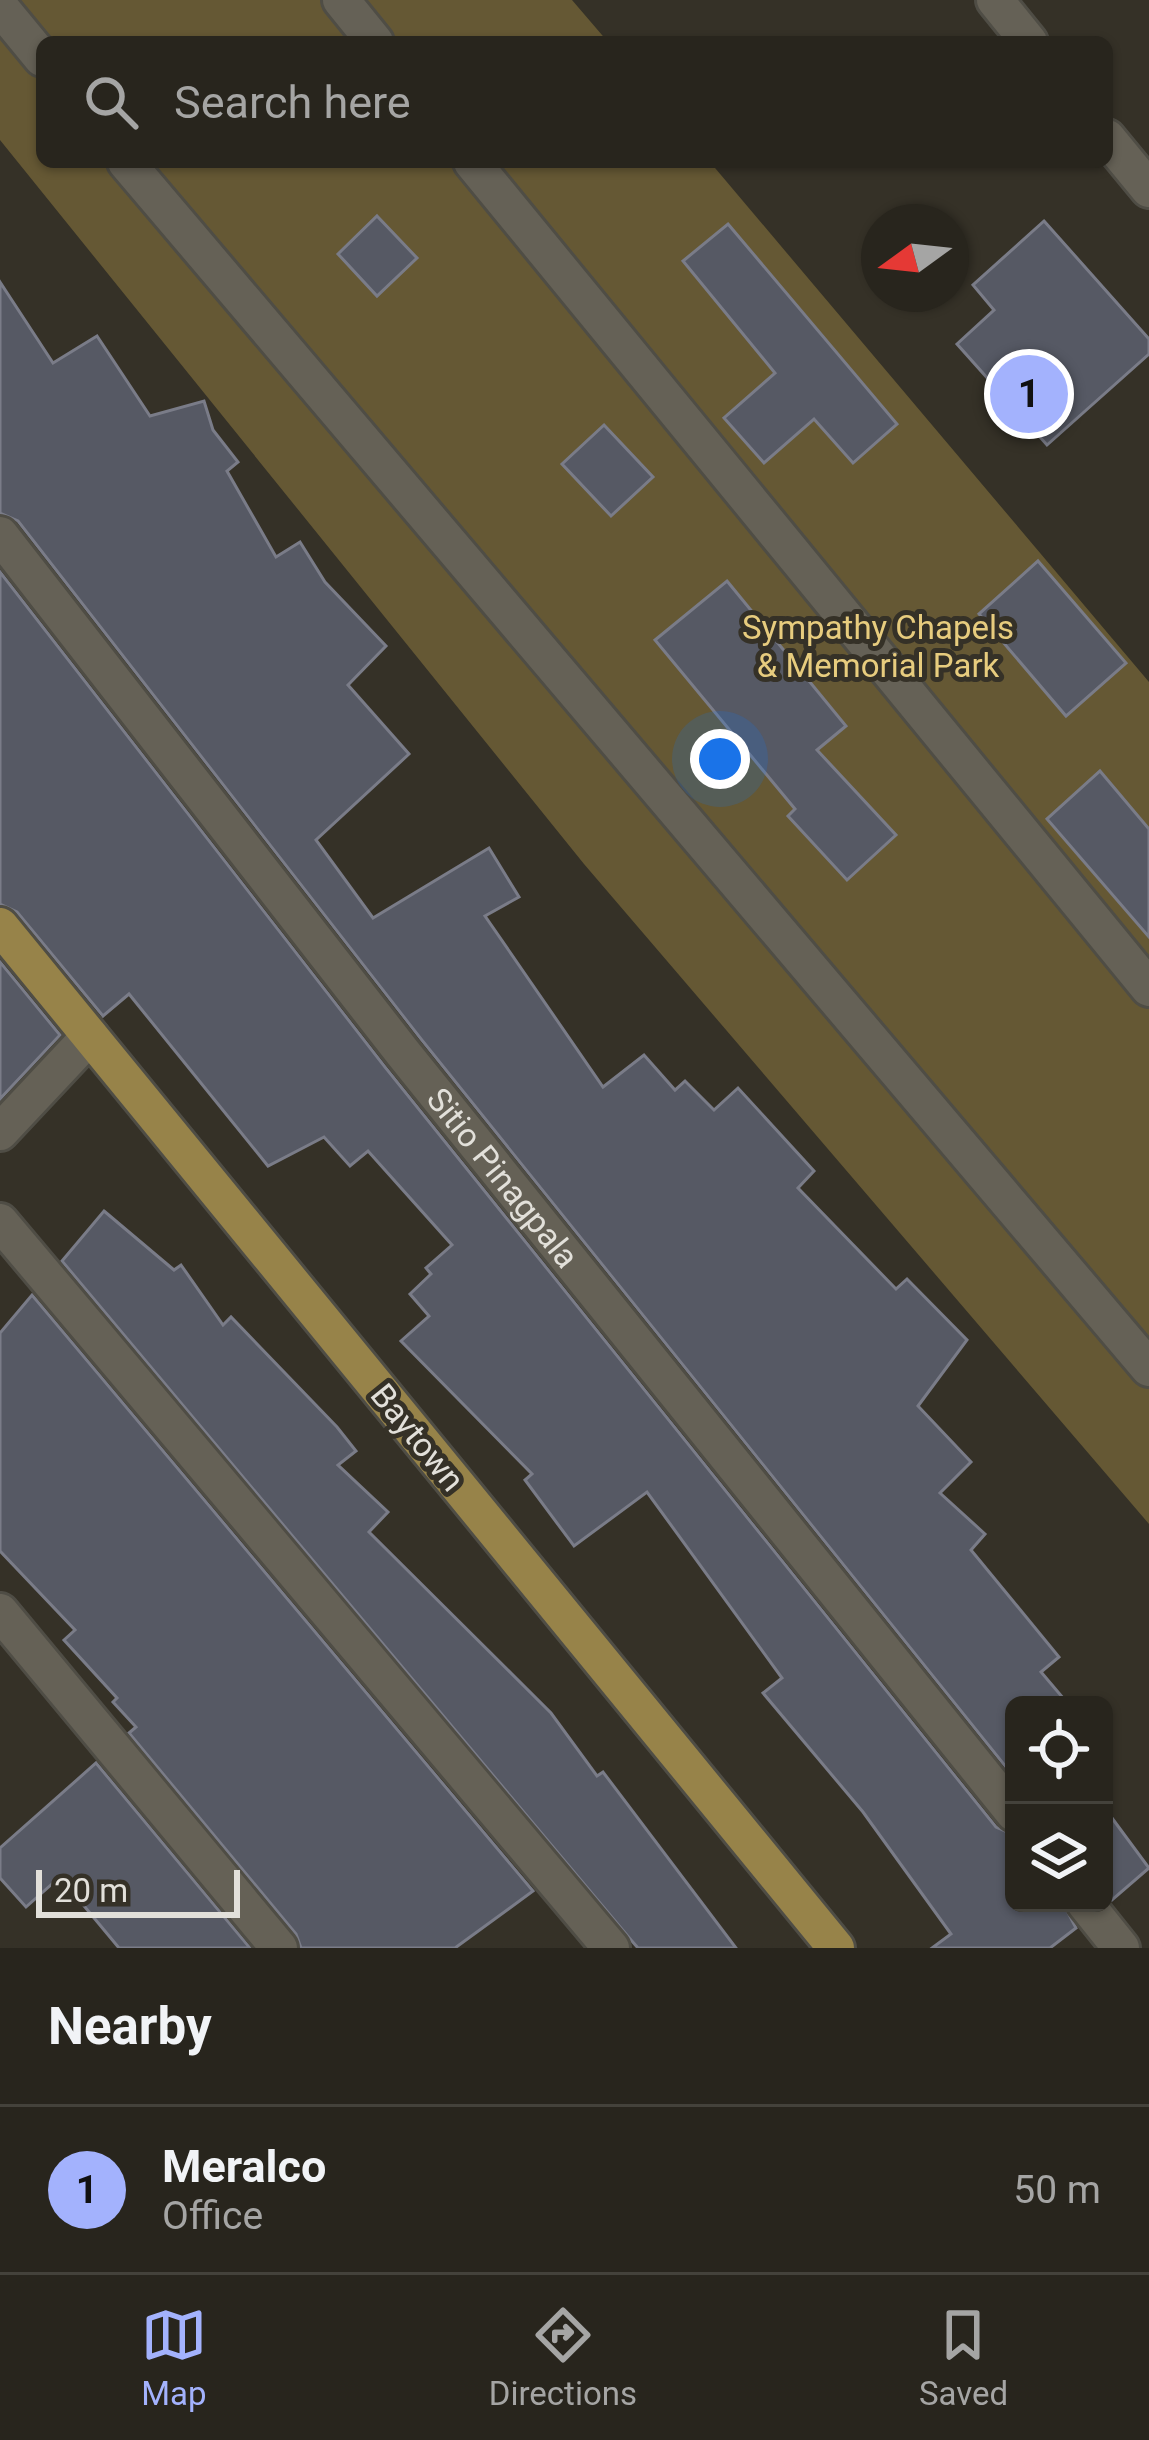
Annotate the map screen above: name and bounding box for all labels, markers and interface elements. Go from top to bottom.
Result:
search box [36,36,1113,168]
icon: search [78,69,144,135]
text: Search here [174,76,411,129]
north arrow [861,204,969,312]
pin: 1 [990,349,1068,439]
park label: Sympathy Chapels & Memorial Park [742,608,1014,685]
your location [690,729,750,789]
street label: Sitio Pinagpala [419,1080,587,1276]
street label: Baytown [363,1376,472,1499]
map controls [1005,1696,1113,1912]
button: locate [1005,1696,1113,1804]
button: layers [1005,1804,1113,1912]
scale bar [36,1864,240,1917]
text: 20 m [54,1871,128,1910]
text: Nearby [48,1997,212,2056]
text: Meralco [162,2140,326,2193]
text: 1 [76,2167,98,2213]
text: 50 m [1013,2167,1101,2213]
text: Office [162,2193,263,2239]
tab: Map [141,2302,207,2413]
tab: Directions [489,2302,637,2413]
tab: Saved [919,2302,1008,2413]

